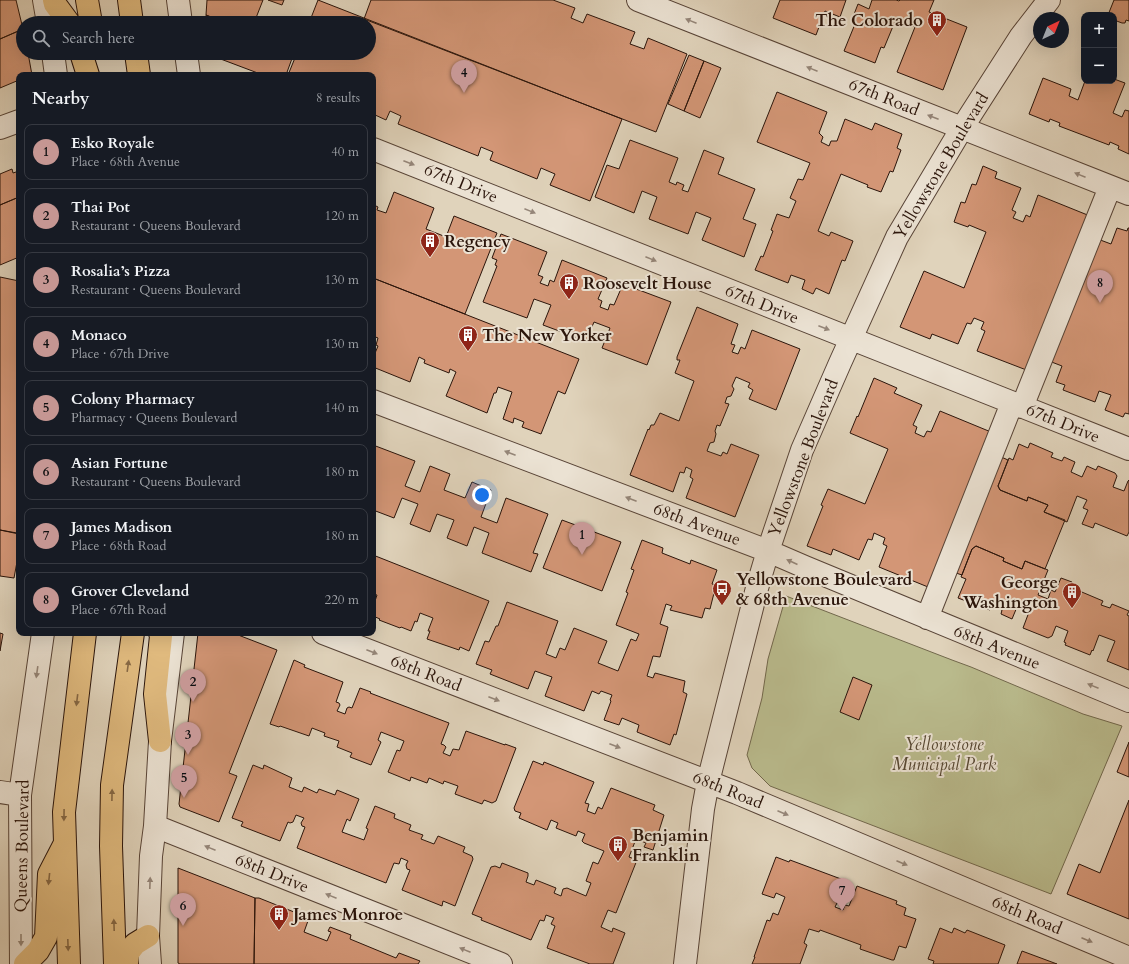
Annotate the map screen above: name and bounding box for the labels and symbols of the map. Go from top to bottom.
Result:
place label: The Colorado [815,9,923,32]
building icon: The Colorado [926,9,948,37]
north arrow [1033,12,1069,48]
one-way arrow [685,17,697,23]
pin: 4 [451,60,477,93]
one-way arrow [805,65,817,71]
street label: 67th Road [845,72,923,122]
street label: Yellowstone Boulevard [888,88,994,244]
one-way arrow [926,113,938,119]
street label: 67th Drive [421,158,501,208]
one-way arrow [404,160,416,166]
one-way arrow [1073,171,1085,177]
one-way arrow [525,208,537,214]
building icon: Regency [419,230,441,258]
place label: Regency [444,230,511,253]
one-way arrow [645,256,656,262]
pin: 8 [1087,270,1113,303]
building icon: Roosevelt House [558,272,580,300]
place label: Roosevelt House [583,272,712,295]
street label: 67th Drive [722,279,802,329]
building icon: The New Yorker [457,324,479,352]
place label: The New Yorker [482,324,612,347]
one-way arrow [818,326,830,332]
street label: Yellowstone Boulevard [762,376,844,540]
street label: 67th Drive [1023,398,1103,448]
one-way arrow [503,450,515,456]
your location [472,485,492,505]
one-way arrow [625,496,637,502]
street label: 68th Avenue [650,497,744,551]
pin: 1 [569,522,595,555]
one-way arrow [785,558,797,564]
place label: Yellowstone Boulevard & 68th Avenue [736,568,913,611]
place label: George Washington [962,571,1058,614]
bus stop icon: Yellowstone Boulevard & 68th Avenue [711,578,733,606]
building icon: George Washington [1061,581,1083,609]
street label: 68th Avenue [950,619,1044,675]
street label: 68th Road [387,649,465,697]
one-way arrow [367,650,379,656]
one-way arrow [125,660,131,672]
one-way arrow [34,666,40,678]
pin: 2 [180,669,206,702]
one-way arrow [1087,683,1098,689]
one-way arrow [74,693,80,706]
one-way arrow [488,696,499,702]
pin: 3 [175,722,201,755]
park label: Yellowstone Municipal Park [892,733,997,776]
one-way arrow [609,743,621,749]
pin: 5 [171,765,197,798]
street label: 68th Road [689,765,767,815]
street label: Queens Boulevard [9,779,35,913]
one-way arrow [109,788,115,801]
one-way arrow [61,809,68,821]
one-way arrow [777,810,789,816]
place label: Benjamin Franklin [632,824,709,867]
building icon: Benjamin Franklin [607,834,629,862]
one-way arrow [205,845,216,851]
street label: 68th Drive [232,848,312,898]
one-way arrow [897,860,908,866]
one-way arrow [46,873,53,885]
one-way arrow [147,876,153,889]
pin: 7 [829,878,855,911]
street label: 68th Road [988,890,1066,940]
pin: 6 [170,893,196,926]
one-way arrow [324,893,336,899]
building icon: James Monroe [268,903,290,931]
place label: James Monroe [290,903,403,926]
one-way arrow [110,919,117,931]
one-way arrow [18,934,24,947]
one-way arrow [1081,937,1093,943]
one-way arrow [65,939,71,952]
one-way arrow [458,946,470,952]

